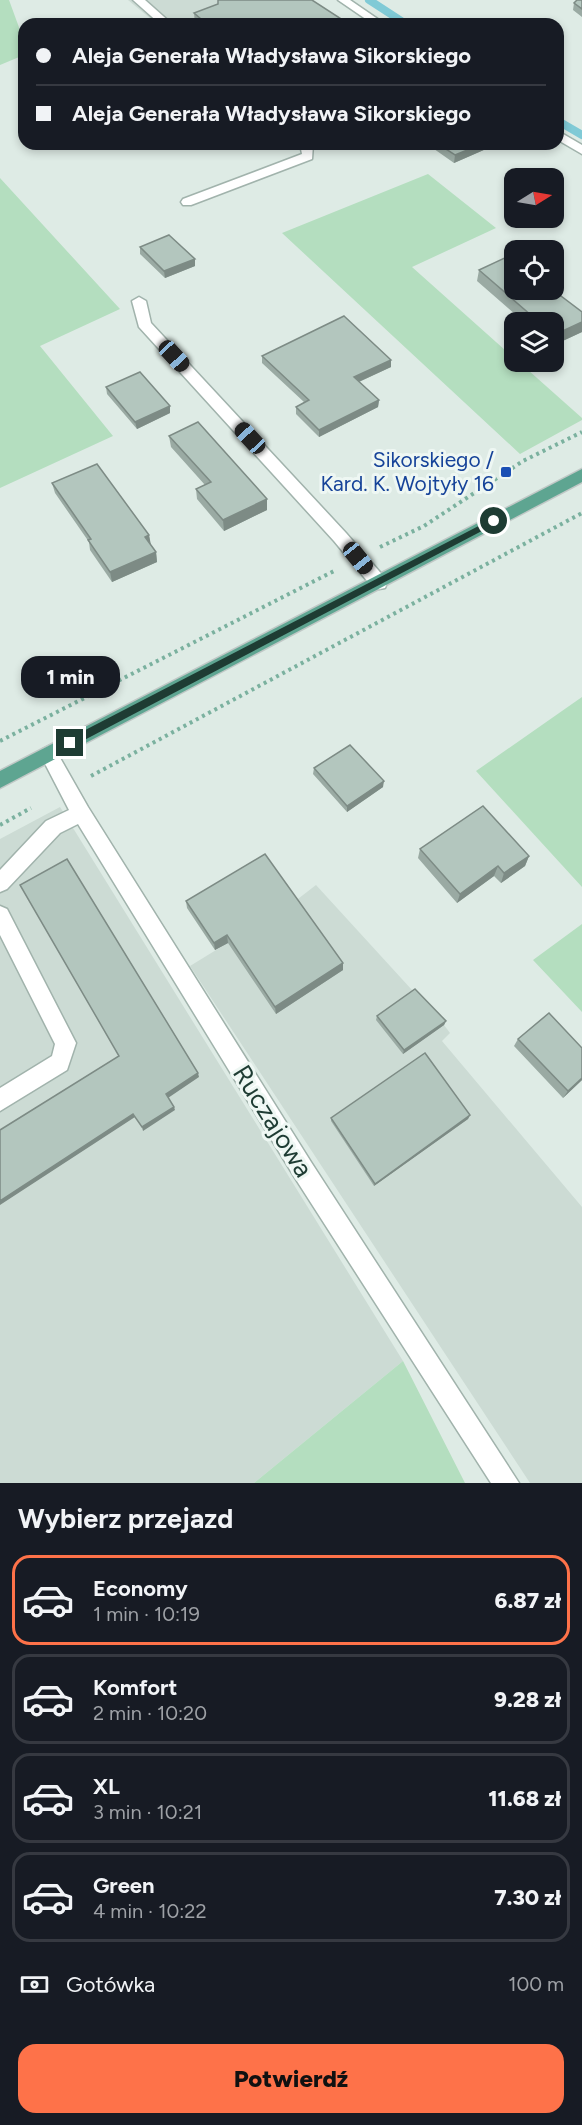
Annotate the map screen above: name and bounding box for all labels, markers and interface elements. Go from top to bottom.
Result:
text: Aleja Generała Władysława Sikorskiego [72,42,471,69]
text: Aleja Generała Władysława Sikorskiego [72,100,471,127]
north arrow [504,168,564,228]
map controls [504,168,564,372]
button: locate [504,240,564,300]
button: layers [504,312,564,372]
car [155,337,193,375]
car [231,419,269,457]
place label: Sikorskiego / Kard. K. Wojtyły 16 [320,447,494,496]
marker: Sikorskiego / Kard. K. Wojtyły 16 [499,465,513,479]
route start [480,507,507,534]
car [340,538,376,578]
callout: 1 min [20,656,119,698]
text: 1 min [47,665,94,689]
route end [56,729,83,756]
street label: Ruczajowa [226,1059,320,1183]
text: Wybierz przejazd [18,1502,233,1535]
icon: car [21,1573,75,1627]
text: Economy [93,1575,188,1602]
text: 6.87 zł [495,1587,561,1614]
text: 1 min · 10:19 [93,1602,200,1626]
icon: car [21,1672,75,1726]
text: Komfort [93,1674,177,1701]
text: 9.28 zł [494,1686,561,1713]
text: 2 min · 10:20 [93,1701,207,1725]
icon: car [21,1771,75,1825]
text: XL [93,1773,120,1800]
text: 11.68 zł [488,1785,561,1812]
text: 3 min · 10:21 [93,1800,202,1824]
icon: car [21,1870,75,1924]
text: Green [93,1872,155,1899]
text: 7.30 zł [494,1884,561,1911]
text: 4 min · 10:22 [93,1899,207,1923]
icon: cash [18,1968,51,2001]
text: Gotówka [66,1971,155,1998]
text: 100 m [508,1972,564,1996]
button: Potwierdź [18,2044,564,2113]

